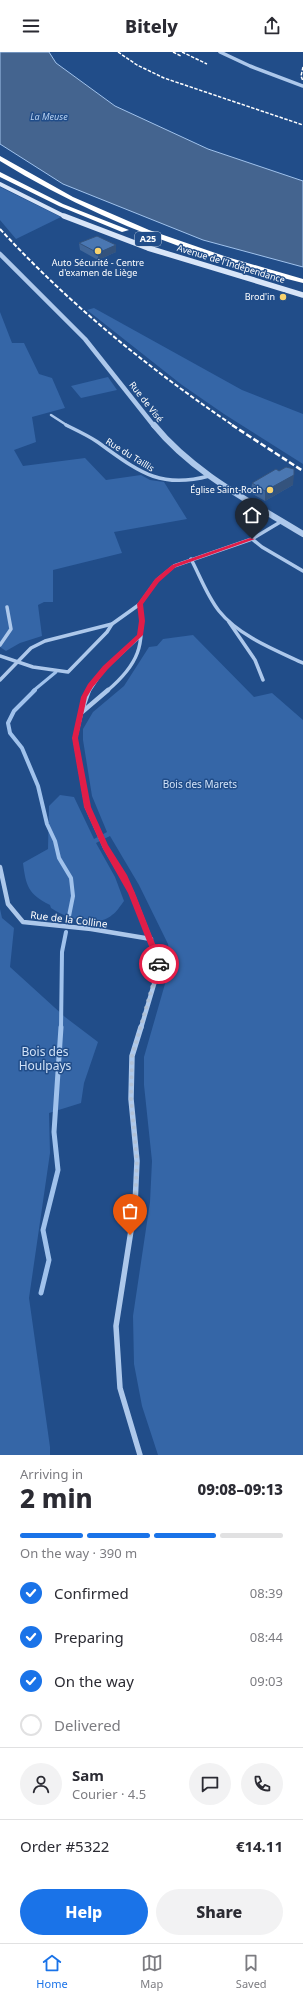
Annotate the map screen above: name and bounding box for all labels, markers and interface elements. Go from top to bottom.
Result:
text: Bitely [125,14,178,38]
icon: menu [20,15,42,37]
icon: share [261,15,283,37]
water label: La Meuse [30,110,68,123]
road number: A25 [135,232,161,246]
street label: Avenue de l'Indépendance [176,241,287,286]
marker: Auto Sécurité - Centre d'examen de Liège [93,246,103,256]
place label: Auto Sécurité - Centre d'examen de Liège [52,256,144,279]
place label: Brod'in [245,290,275,303]
marker: Brod'in [278,292,288,302]
street label: Rue de Visé [126,379,166,425]
street label: Rue du Taillis [104,435,157,475]
place label: Église Saint-Roch [190,483,262,496]
marker: Église Saint-Roch [265,485,275,495]
pin [235,498,269,539]
icon: home [241,504,263,526]
park label: Bois des Marets [163,777,237,791]
street label: Rue de la Colline [30,907,109,931]
courier [139,944,179,984]
icon: car [148,953,170,975]
park label: Bois des Houlpays [19,1043,72,1074]
pin [113,1194,147,1235]
icon: bag [119,1200,141,1222]
text: Arriving in [20,1465,83,1483]
text: 09:08–09:13 [198,1479,283,1499]
text: 2 min [20,1480,93,1516]
text: On the way · 390 m [20,1544,137,1562]
icon: check [20,1582,42,1604]
text: Confirmed [54,1583,129,1603]
text: 08:39 [250,1584,283,1602]
icon: check [20,1626,42,1648]
text: Preparing [54,1627,124,1647]
text: 08:44 [250,1628,283,1646]
icon: check [20,1670,42,1692]
text: On the way [54,1671,134,1691]
text: 09:03 [250,1672,283,1690]
text: Delivered [54,1715,121,1735]
button: person [20,1763,62,1805]
button: chat [189,1763,231,1805]
button: phone [241,1763,283,1805]
text: Sam [72,1765,104,1785]
text: Courier · 4.5 [72,1785,146,1803]
text: Order #5322 [20,1836,109,1856]
text: €14.11 [236,1836,283,1856]
button: Help [20,1889,148,1935]
button: Share [156,1889,283,1935]
tab: Home [36,1952,68,1991]
tab: Map [140,1952,163,1991]
tab: Saved [236,1952,267,1991]

